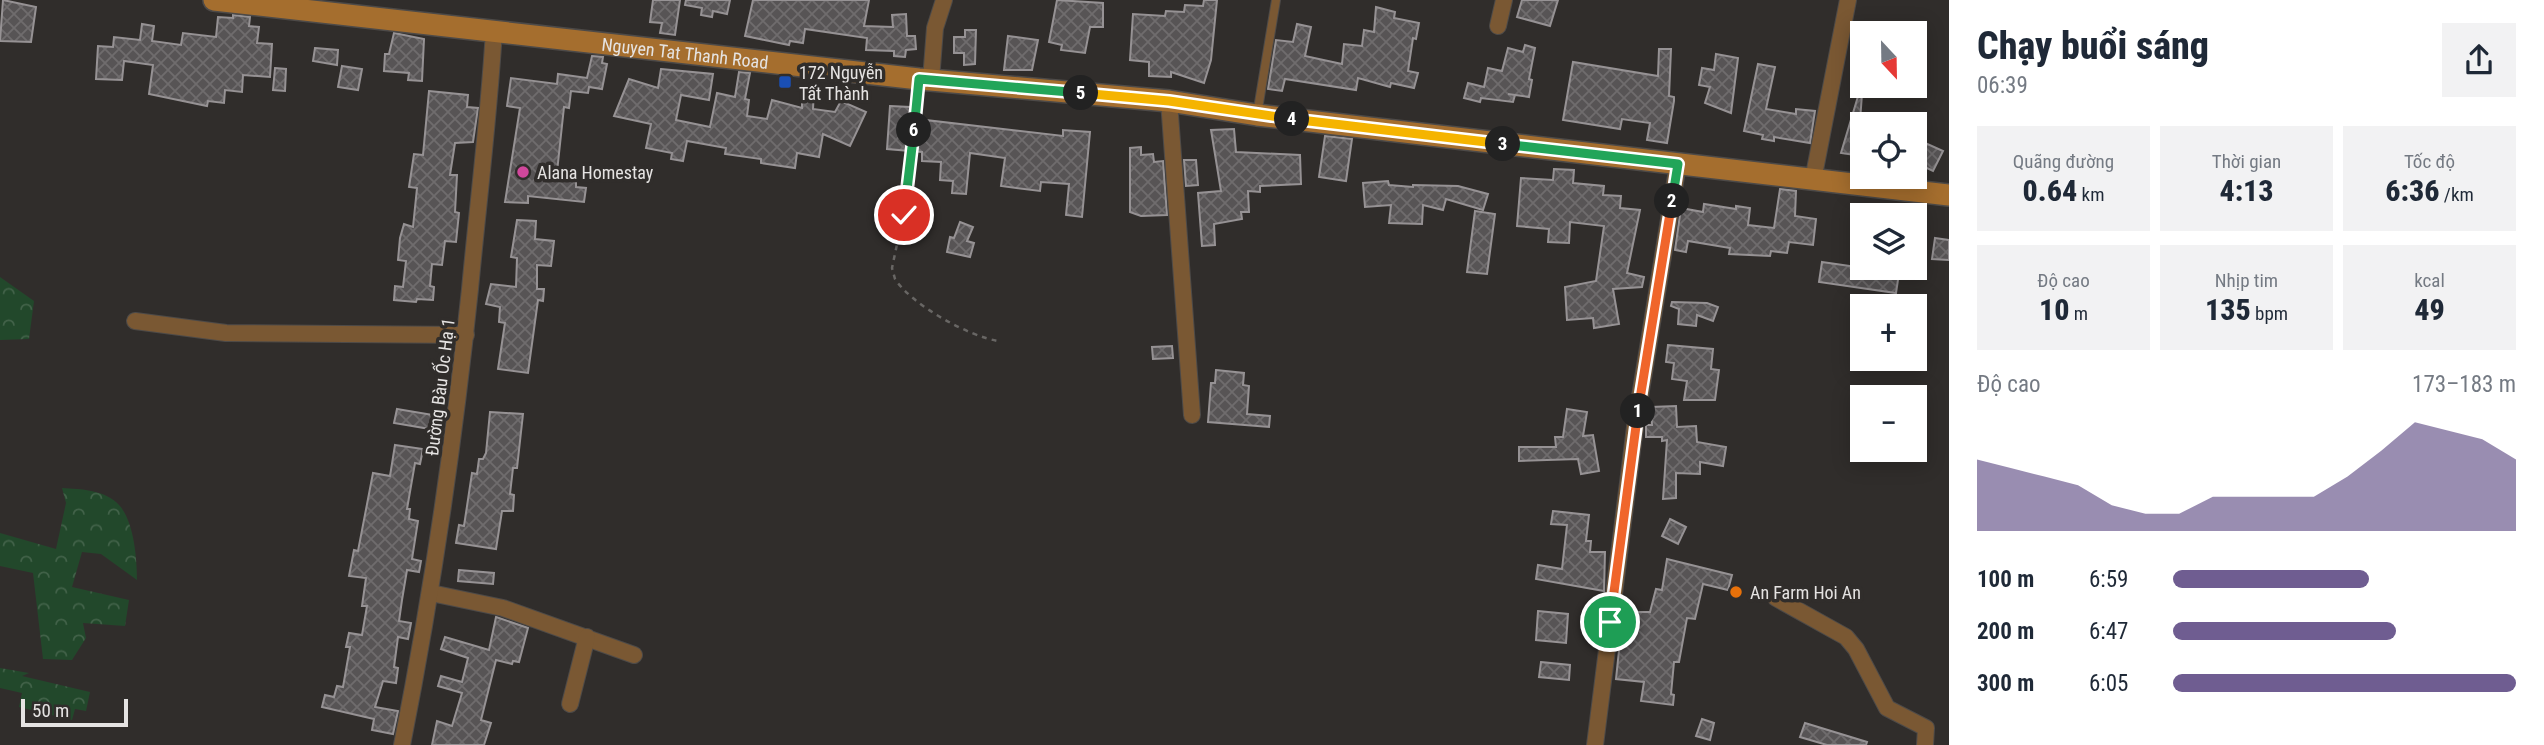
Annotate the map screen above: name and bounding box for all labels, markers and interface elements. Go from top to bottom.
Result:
north arrow [1850,21,1927,98]
map controls [1850,21,1927,462]
button: share [2442,23,2516,97]
text: Chạy buổi sáng [1977,24,2209,68]
street label: Nguyen Tat Thanh Road [601,33,770,73]
place label: 172 Nguyễn Tất Thành [799,62,883,104]
text: 06:39 [1977,72,2028,99]
marker: 172 Nguyễn Tất Thành [777,74,793,90]
pin: 5 [1064,76,1098,110]
text: 5 [1076,81,1085,104]
pin: 4 [1274,102,1310,136]
text: 4 [1287,107,1296,130]
button: locate [1850,112,1927,189]
pin: 6 [897,113,932,148]
text: 6 [909,118,918,141]
pin: 3 [1486,127,1520,162]
text: 3 [1498,132,1507,155]
text: Quãng đường [2013,150,2114,173]
text: Thời gian [2212,150,2281,173]
text: Tốc độ [2404,150,2455,173]
place label: Alana Homestay [537,162,654,183]
marker: Alana Homestay [515,164,531,180]
text: 0.64 [2023,173,2077,208]
text: 4:13 [2219,173,2274,208]
text: 6:36 [2385,173,2439,208]
text: km [2077,183,2104,206]
text: /km [2439,183,2474,206]
pin: 2 [1654,184,1690,218]
pin [874,185,934,245]
text: 2 [1667,189,1676,212]
icon: check [885,196,923,234]
button: layers [1850,203,1927,280]
text: Độ cao [2037,269,2090,292]
text: Nhịp tim [2215,269,2278,292]
text: kcal [2414,269,2445,292]
text: 10 [2039,292,2069,327]
text: 135 [2205,292,2251,327]
text: 49 [2414,292,2445,327]
button: + [1850,294,1927,371]
text: m [2069,302,2088,325]
text: bpm [2251,302,2288,325]
street label: Đường Bàu Ốc Hạ 1 [419,317,459,457]
text: Độ cao [1977,371,2040,398]
text: 173–183 m [2412,371,2516,398]
button: − [1850,385,1927,462]
pin: 1 [1620,394,1656,428]
text: 1 [1633,399,1642,422]
text: 100 m [1977,566,2034,593]
text: 6:59 [2089,566,2128,593]
place label: An Farm Hoi An [1750,582,1861,603]
marker: An Farm Hoi An [1728,584,1744,600]
pin [1580,592,1640,652]
icon: arrive [1591,603,1629,641]
text: 200 m [1977,618,2034,645]
text: 6:47 [2089,618,2128,645]
text: 300 m [1977,670,2034,697]
text: 6:05 [2089,670,2128,697]
scale bar [21,696,128,728]
text: 50 m [32,699,69,722]

